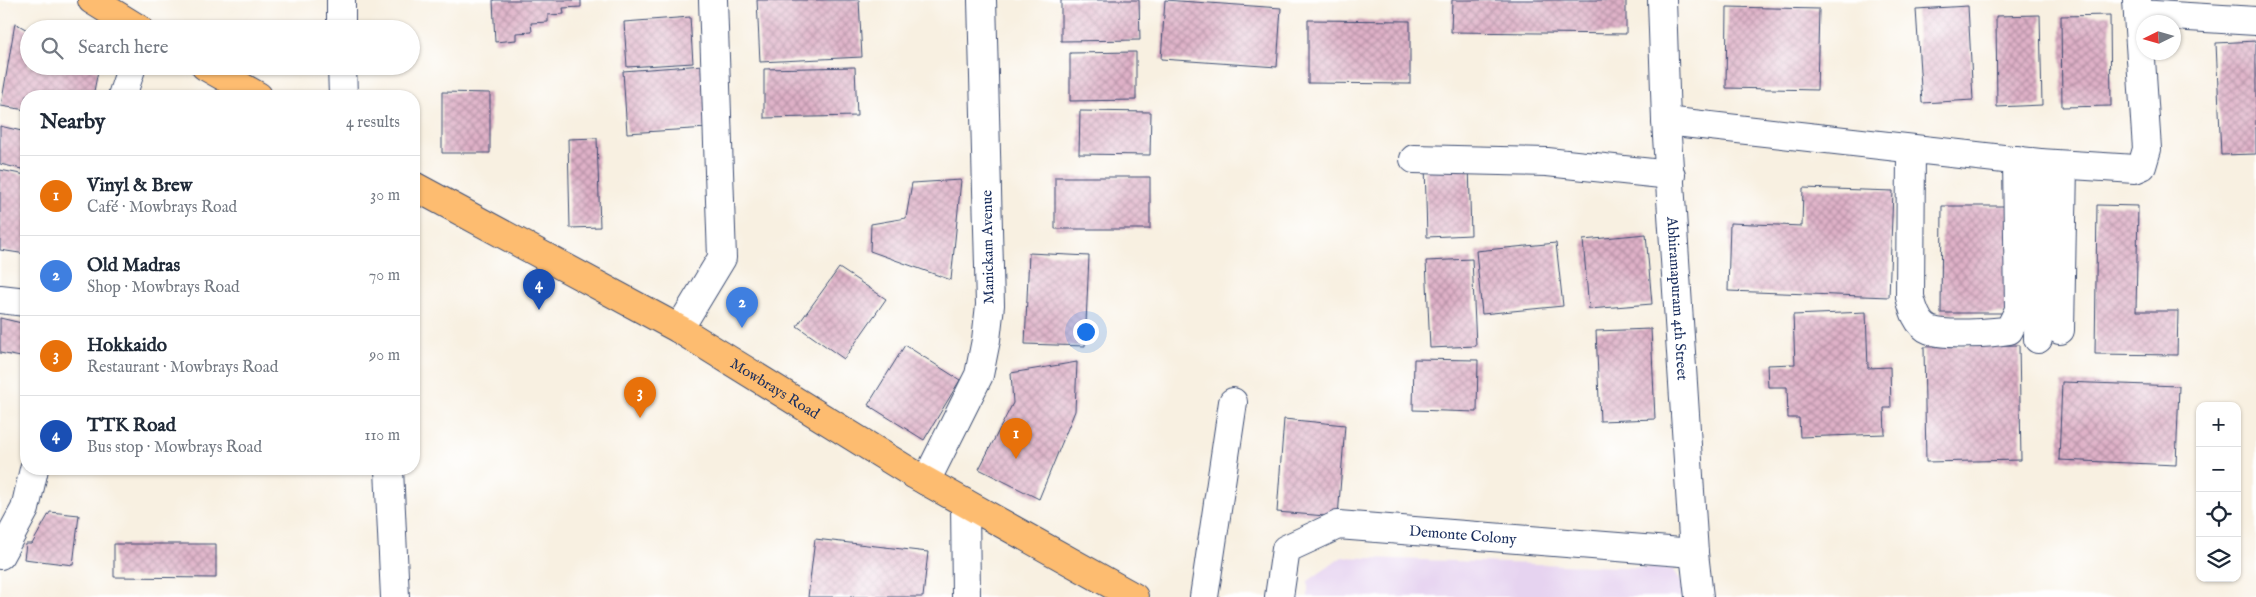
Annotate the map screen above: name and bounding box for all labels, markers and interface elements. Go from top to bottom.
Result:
north arrow [2136,15,2181,60]
search box [20,20,420,75]
icon: search [38,34,66,62]
text: Search here [78,36,169,60]
text: Nearby [40,109,105,136]
text: 4 results [346,113,400,133]
text: Vinyl & Brew [87,174,192,198]
text: 1 [53,186,59,206]
text: 30 m [370,186,400,206]
street label: Manickam Avenue [978,190,998,304]
text: Café · Mowbrays Road [87,198,237,218]
street label: Abhiramapuram 4th Street [1663,215,1692,381]
text: Old Madras [87,254,180,278]
text: 2 [52,266,60,286]
text: 70 m [369,266,400,286]
pin: 4 [523,269,555,310]
text: Shop · Mowbrays Road [87,278,240,298]
pin: 2 [726,287,758,328]
your location [1073,319,1099,345]
text: Hokkaido [87,334,167,358]
text: 3 [53,346,59,366]
text: 90 m [369,346,400,366]
street label: Mowbrays Road [727,354,824,424]
text: Restaurant · Mowbrays Road [87,358,278,378]
pin: 3 [624,377,656,418]
map controls [2196,402,2241,582]
button: + [2196,402,2241,447]
text: TTK Road [87,414,176,438]
pin: 1 [1000,418,1032,459]
text: 4 [52,426,60,446]
text: 110 m [364,426,400,446]
text: Bus stop · Mowbrays Road [87,438,262,458]
button: − [2196,447,2241,492]
button: locate [2196,492,2241,537]
street label: Demonte Colony [1408,521,1518,549]
button: layers [2196,537,2241,582]

